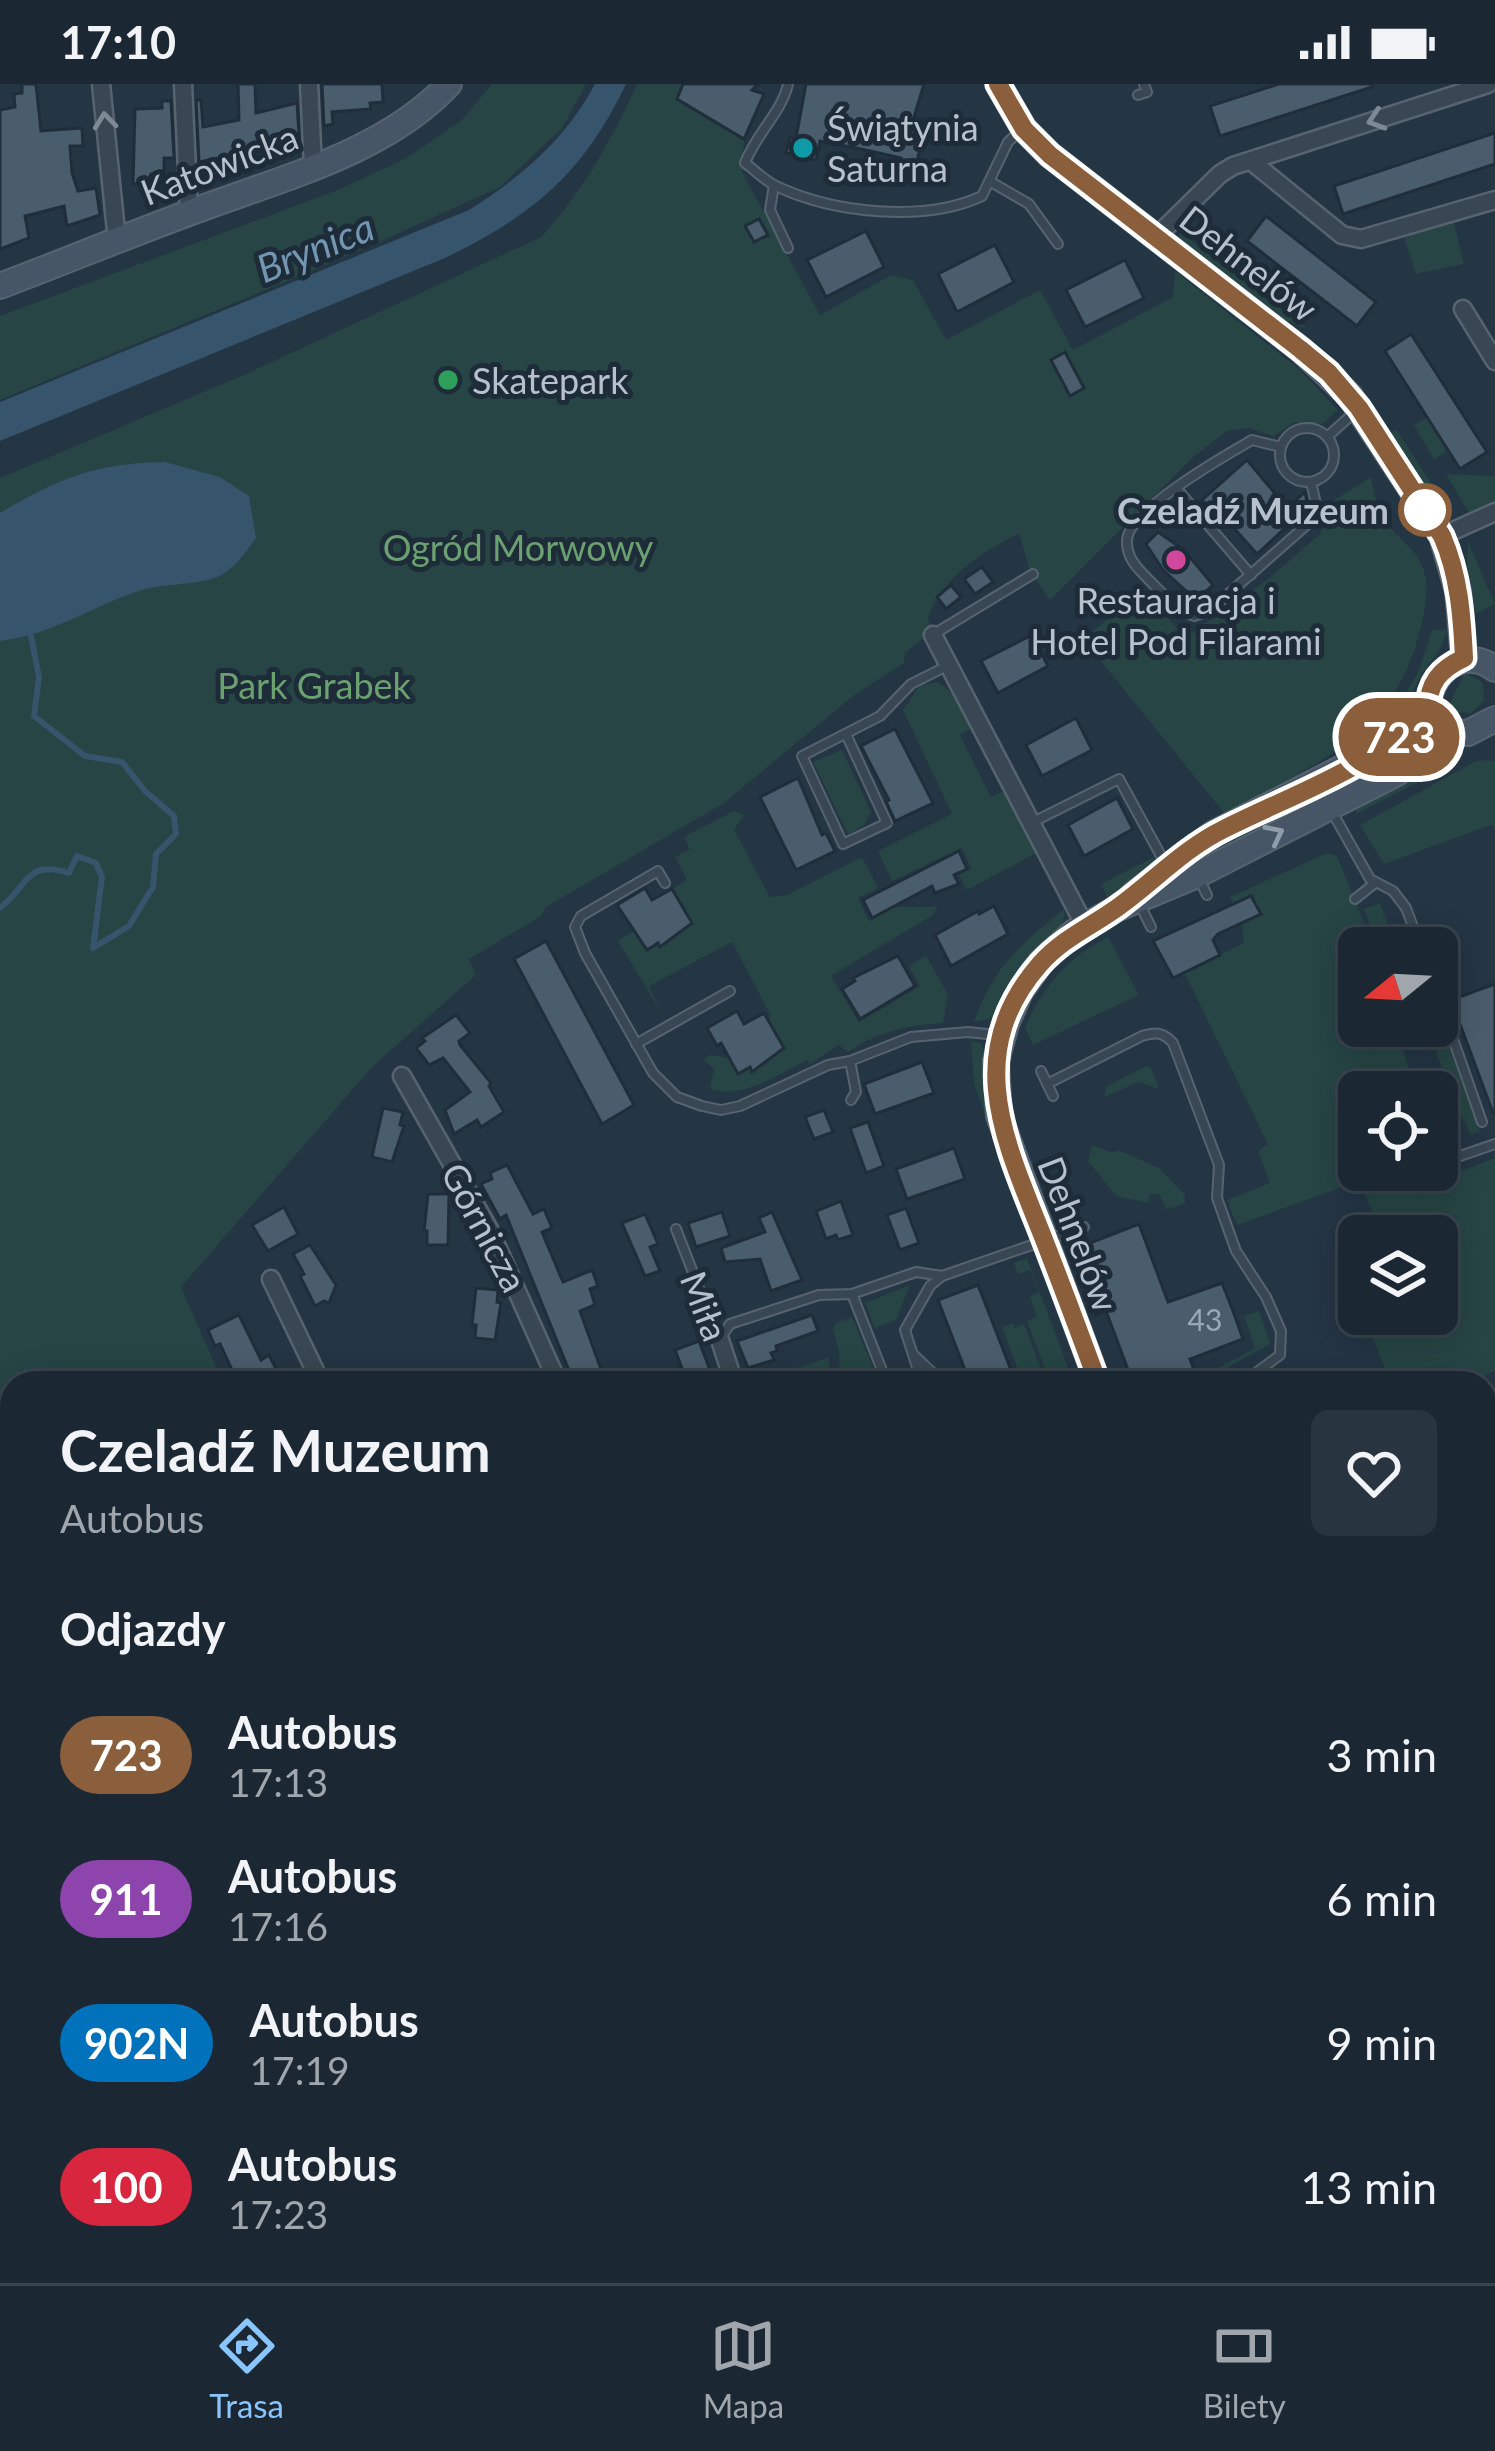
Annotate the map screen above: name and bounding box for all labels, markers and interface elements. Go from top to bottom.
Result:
text: 17:10 [60,15,176,69]
place label: Świątynia Saturna [827,105,979,190]
one-way arrow [1367,106,1388,131]
one-way arrow [93,111,118,130]
street label: Katowicka [134,114,304,214]
marker: Świątynia Saturna [790,135,816,161]
street label: Dehnelów [1172,196,1326,330]
water label: Brynica [250,203,380,291]
place label: Skatepark [472,358,629,402]
marker: Skatepark [435,367,461,393]
marker: Czeladź Muzeum [1400,485,1450,535]
place label: Czeladź Muzeum [1117,488,1389,532]
park label: Ogród Morwowy [383,525,654,569]
marker: Restauracja i Hotel Pod Filarami [1163,547,1189,573]
place label: Restauracja i Hotel Pod Filarami [1030,578,1322,663]
park label: Park Grabek [217,663,412,707]
line badge: 723 [1330,698,1468,776]
text: 723 [1362,712,1436,762]
one-way arrow [1262,825,1284,848]
north arrow [1338,927,1458,1047]
map controls [1338,927,1458,1335]
button: locate [1338,1071,1458,1191]
street label: Dehnelów [1029,1150,1129,1318]
street label: Górnicza [433,1155,537,1299]
button: layers [1338,1215,1458,1335]
street label: Miła [672,1265,738,1347]
house number: 43 [1188,1301,1222,1337]
button: heart [1311,1410,1437,1536]
text: Czeladź Muzeum [60,1416,491,1484]
text: Autobus [60,1495,204,1541]
text: Odjazdy [60,1602,226,1656]
text: Autobus [228,1705,397,1759]
text: 3 min [1326,1728,1437,1782]
text: 723 [89,1730,163,1780]
text: 17:13 [228,1759,328,1805]
text: Autobus [228,1849,397,1903]
text: 6 min [1326,1872,1437,1926]
text: 911 [89,1874,163,1924]
text: 17:16 [228,1903,328,1949]
text: Autobus [249,1993,419,2047]
text: 9 min [1326,2016,1437,2070]
text: 902N [84,2018,189,2068]
text: 17:19 [249,2047,350,2093]
text: Autobus [228,2137,397,2191]
text: 13 min [1300,2160,1437,2214]
text: 100 [89,2162,163,2212]
text: 17:23 [228,2191,328,2237]
tab: Trasa [209,2313,284,2425]
tab: Mapa [703,2313,784,2425]
tab: Bilety [1203,2313,1286,2425]

